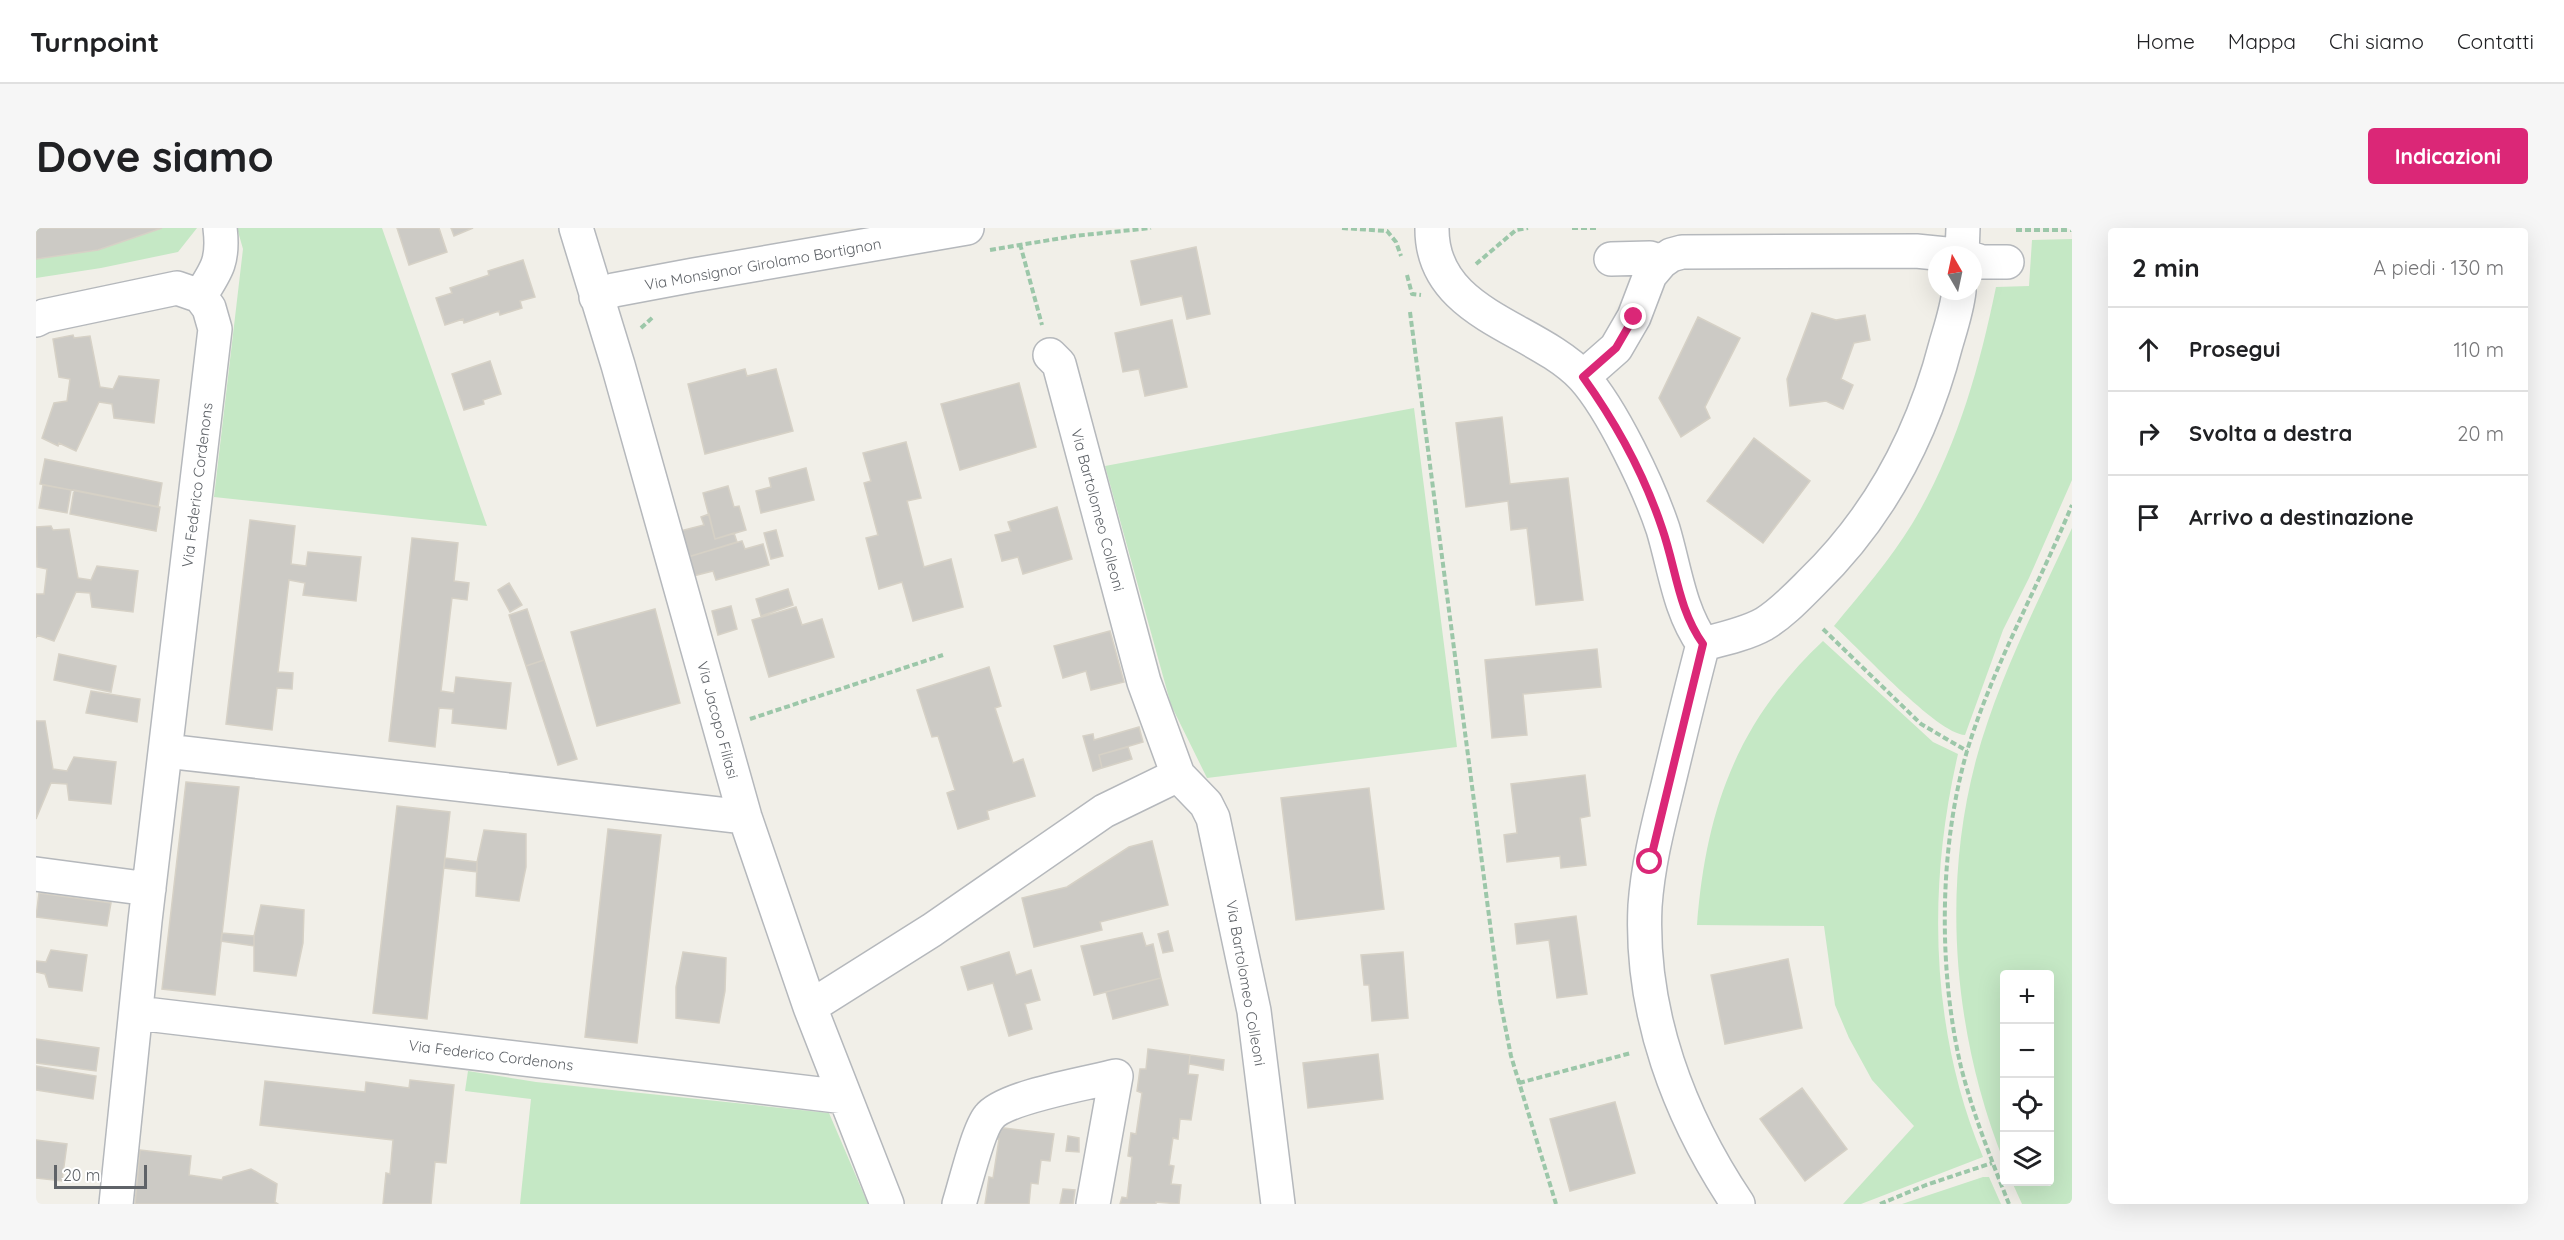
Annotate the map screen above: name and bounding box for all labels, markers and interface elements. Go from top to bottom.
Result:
text: Turnpoint [30,24,159,59]
text: Home [2136,28,2195,54]
text: Mappa [2228,28,2296,54]
text: Chi siamo [2329,28,2424,54]
text: Contatti [2457,28,2534,54]
button: Indicazioni [2368,128,2528,184]
text: Dove siamo [36,130,274,183]
street label: Via Monsignor Girolamo Bortignon [643,234,883,294]
north arrow [1928,246,1982,300]
text: 2 min [2132,251,2200,284]
text: A piedi · 130 m [2373,255,2504,280]
route end [1620,303,1646,329]
icon: ahead [2132,333,2165,366]
text: Prosegui [2189,335,2281,363]
text: 110 m [2454,337,2504,362]
street label: Via Federico Cordenons [177,402,217,568]
icon: right [2132,417,2165,450]
text: Svolta a destra [2189,419,2352,447]
text: 20 m [2457,421,2504,446]
street label: Via Bartolomeo Colleoni [1067,427,1129,593]
icon: arrive [2132,501,2165,534]
text: Arrivo a destinazione [2189,503,2414,531]
street label: Via Jacopo Filiasi [693,659,743,781]
route start [1636,848,1662,874]
street label: Via Bartolomeo Colleoni [1222,899,1270,1067]
map controls [2000,970,2054,1186]
button: + [2000,970,2054,1024]
button: − [2000,1024,2054,1078]
street label: Via Federico Cordenons [408,1035,574,1075]
button: locate [2000,1078,2054,1132]
button: layers [2000,1132,2054,1186]
scale bar [54,1162,147,1190]
text: 20 m [63,1165,100,1185]

